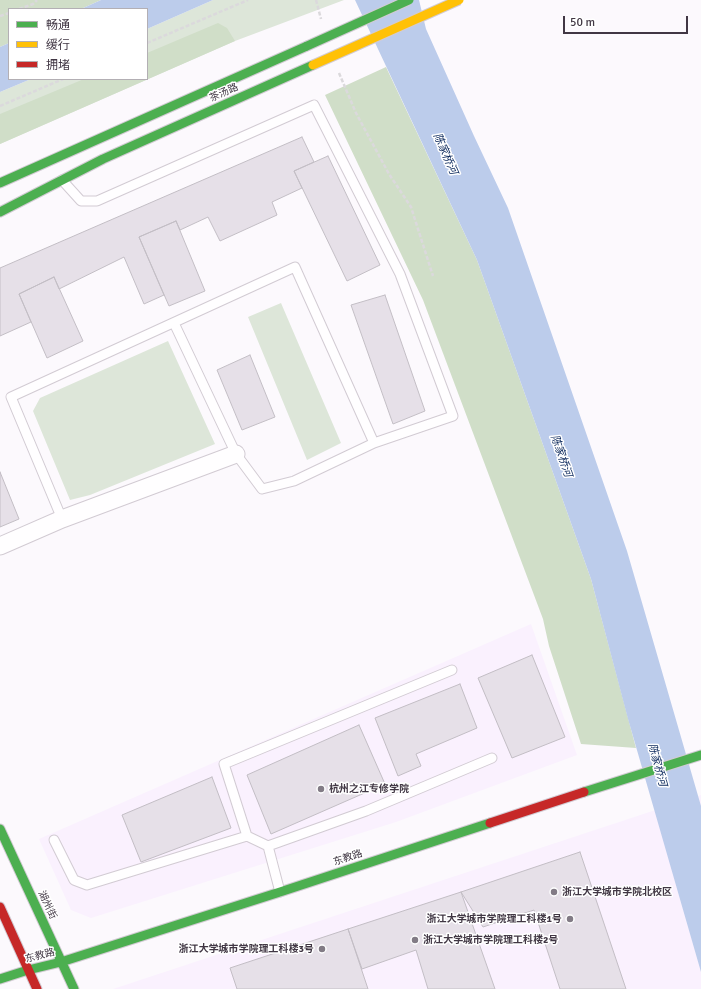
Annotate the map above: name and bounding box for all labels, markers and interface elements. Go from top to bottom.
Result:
legend [8,8,148,80]
scale bar [565,8,690,34]
text: 50 m [570,15,595,30]
text: 畅通 [46,18,70,33]
text: 缓行 [46,38,70,53]
text: 拥堵 [46,58,70,73]
street label: 茶汤路 [208,81,240,105]
water label: 陈家桥河 [430,131,460,177]
water label: 陈家桥河 [548,433,574,479]
water label: 陈家桥河 [645,742,669,788]
place label: 杭州之江专修学院 [329,783,409,795]
marker: 杭州之江专修学院 [316,784,326,794]
street label: 东教路 [332,848,364,868]
place label: 浙江大学城市学院北校区 [562,886,672,898]
marker: 浙江大学城市学院北校区 [549,887,559,897]
street label: 湖州街 [35,889,59,921]
place label: 浙江大学城市学院理工科楼1号 [427,913,562,925]
marker: 浙江大学城市学院理工科楼1号 [565,914,575,924]
place label: 浙江大学城市学院理工科楼2号 [423,934,558,946]
marker: 浙江大学城市学院理工科楼2号 [410,935,420,945]
place label: 浙江大学城市学院理工科楼3号 [179,943,314,955]
marker: 浙江大学城市学院理工科楼3号 [317,944,327,954]
street label: 东教路 [24,947,56,965]

